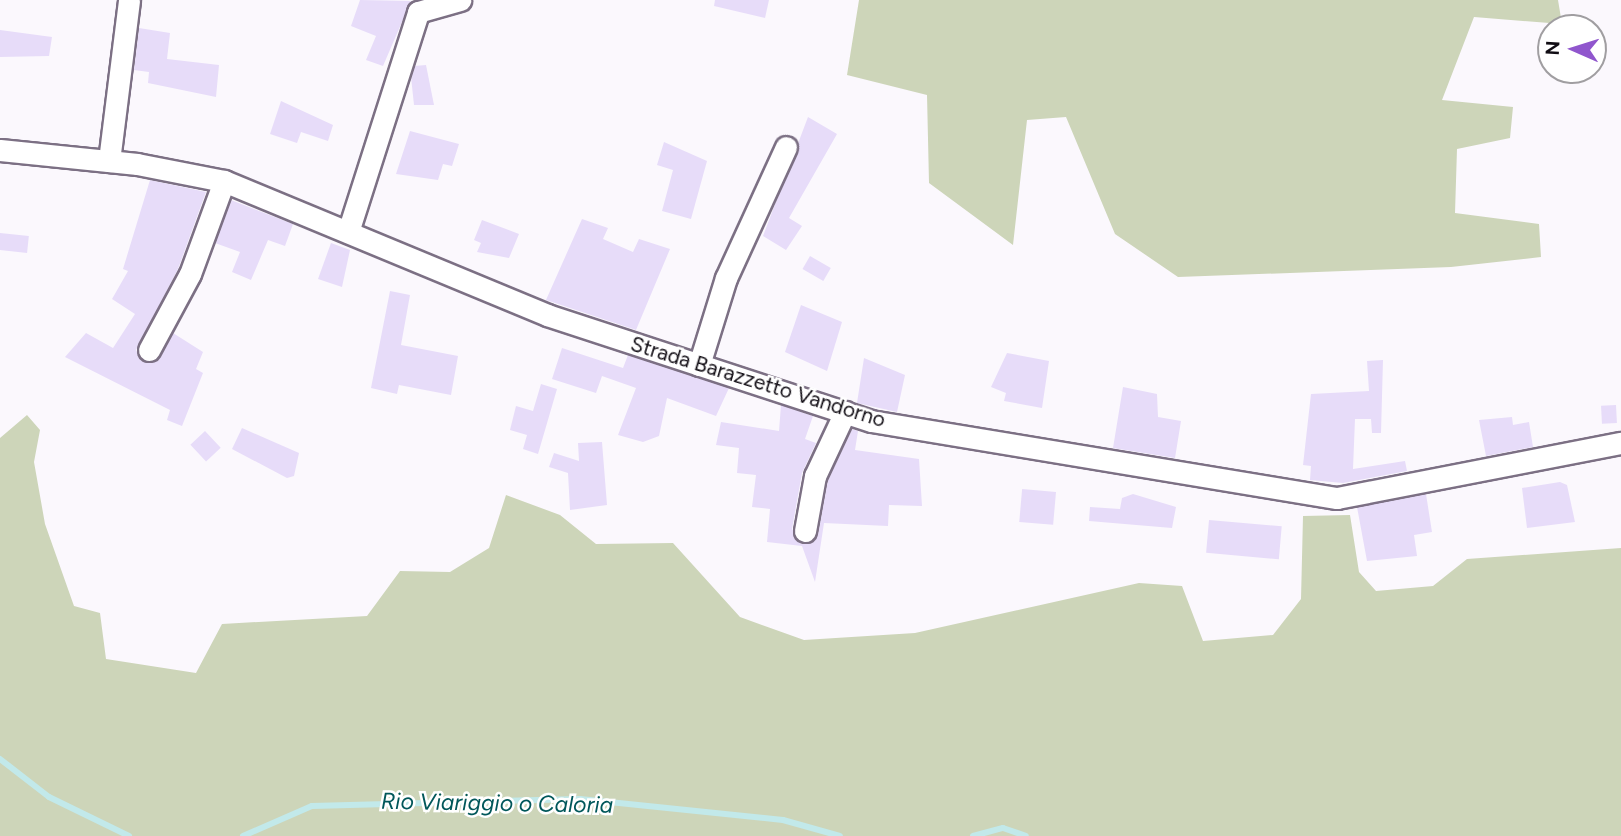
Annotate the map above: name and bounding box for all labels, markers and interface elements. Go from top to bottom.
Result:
north arrow [1537,14,1607,84]
text: N [1541,40,1564,56]
street label: Strada Barazzetto Vandorno [628,331,888,433]
water label: Rio Viariggio o Caloria [381,787,613,819]

